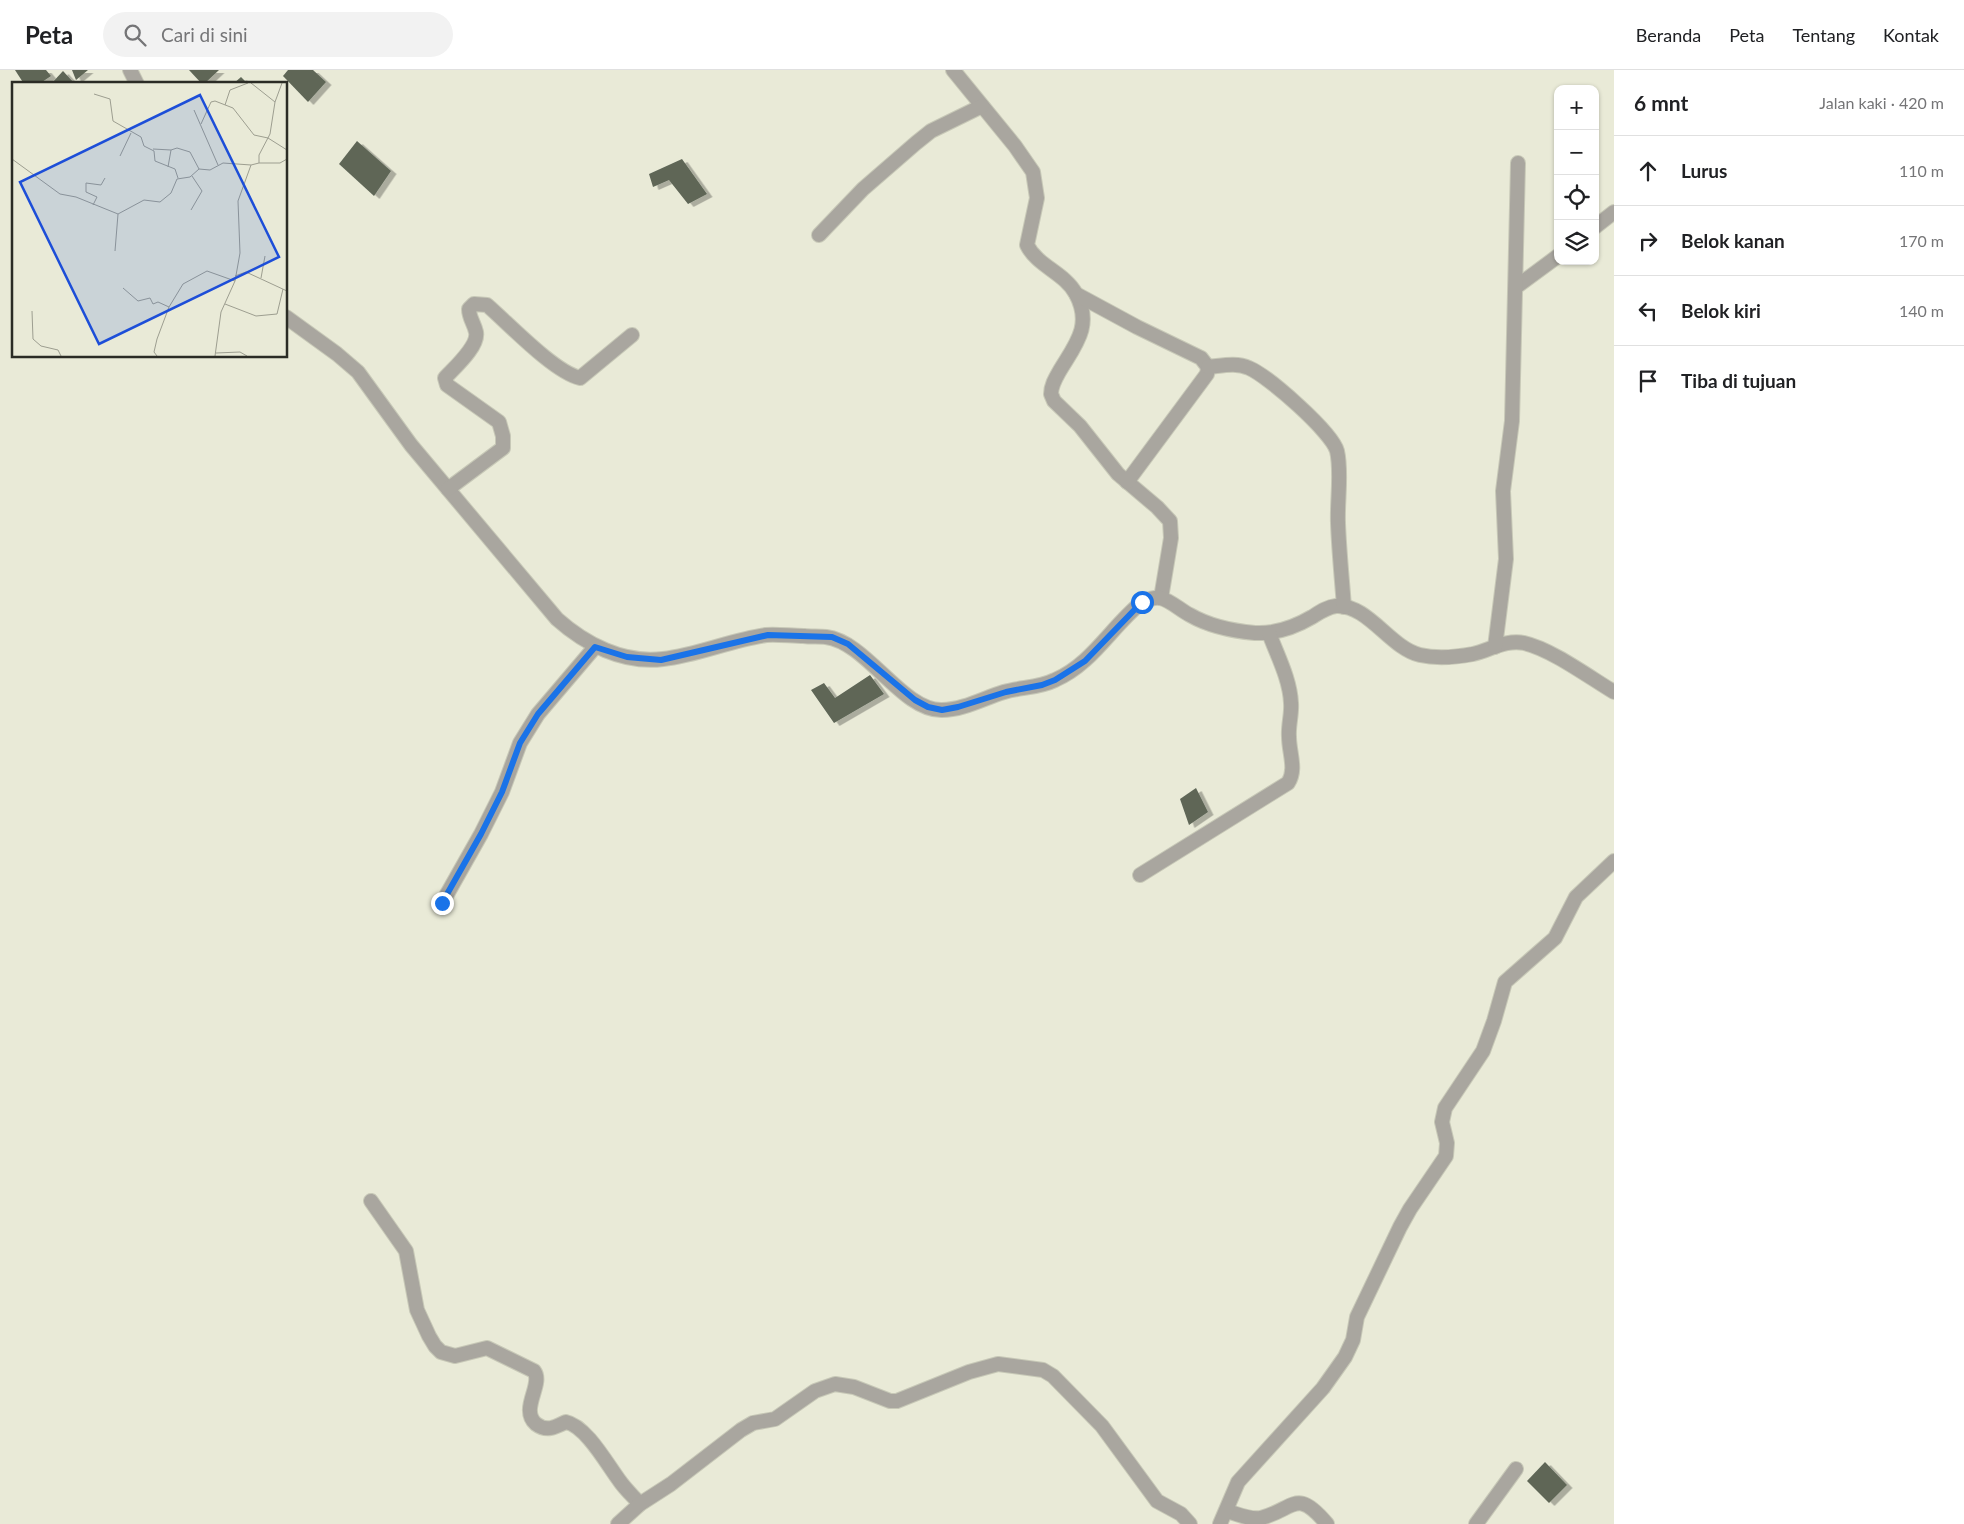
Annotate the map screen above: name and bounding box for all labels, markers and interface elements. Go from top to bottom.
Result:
search box [103,12,453,57]
text: Peta [25,20,73,49]
icon: search [121,21,149,49]
text: Cari di sini [161,23,248,46]
text: Beranda [1636,24,1701,46]
text: Peta [1729,24,1764,46]
text: Tentang [1792,24,1855,46]
text: Kontak [1883,24,1939,46]
inset map [12,82,288,358]
map controls [1554,85,1599,265]
button: + [1554,85,1599,130]
text: 6 mnt [1634,90,1688,115]
text: Jalan kaki · 420 m [1819,93,1944,112]
button: − [1554,130,1599,175]
icon: ahead [1634,157,1662,185]
text: Lurus [1681,159,1727,182]
text: 110 m [1899,161,1944,180]
button: locate [1554,175,1599,220]
button: layers [1554,220,1599,265]
icon: right [1634,227,1662,255]
text: Belok kanan [1681,229,1785,252]
text: 170 m [1899,231,1944,250]
icon: left [1634,297,1662,325]
text: Belok kiri [1681,299,1761,322]
text: 140 m [1899,301,1944,320]
icon: arrive [1634,367,1662,395]
text: Tiba di tujuan [1681,369,1796,392]
route start [1131,591,1154,614]
route end [431,892,454,915]

